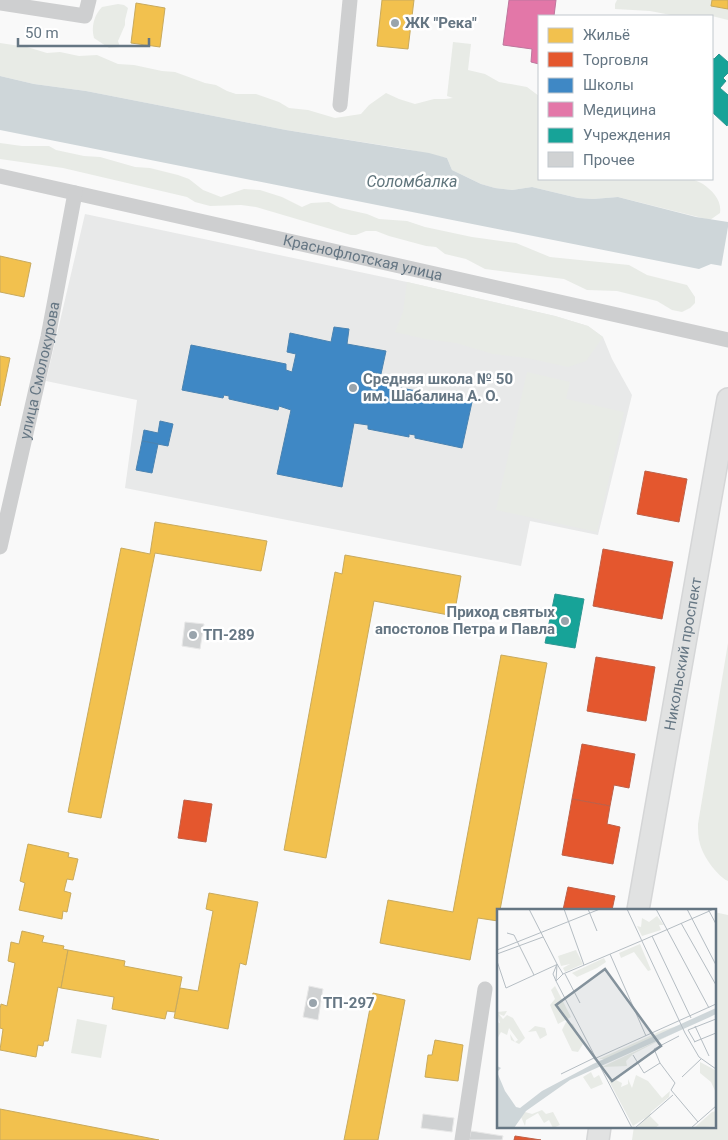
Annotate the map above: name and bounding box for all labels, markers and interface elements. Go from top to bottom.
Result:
place label: ЖК "Река" [405,14,477,32]
scale bar [18,15,149,47]
legend [538,15,713,180]
marker: ЖК "Река" [389,17,401,29]
text: 50 m [25,24,59,42]
text: Жильё [583,26,630,44]
text: Торговля [583,51,648,69]
text: Школы [583,76,634,94]
text: Медицина [583,101,656,119]
text: Учреждения [583,126,671,144]
text: Прочее [583,151,635,169]
water label: Соломбалка [367,172,458,191]
street label: Краснофлотская улица [281,231,444,284]
street label: улица Смолокурова [16,300,63,441]
place label: Средняя школа № 50 им. Шабалина А. О. [363,370,513,405]
marker: Средняя школа № 50 им. Шабалина А. О. [347,382,359,394]
street label: Никольский проспект [661,576,705,732]
place label: Приход святых апостолов Петра и Павла [375,603,555,638]
marker: Приход святых апостолов Петра и Павла [559,615,571,627]
place label: ТП-289 [203,626,255,644]
marker: ТП-289 [187,629,199,641]
inset map [497,909,716,1128]
place label: ТП-297 [323,994,375,1012]
marker: ТП-297 [307,997,319,1009]

